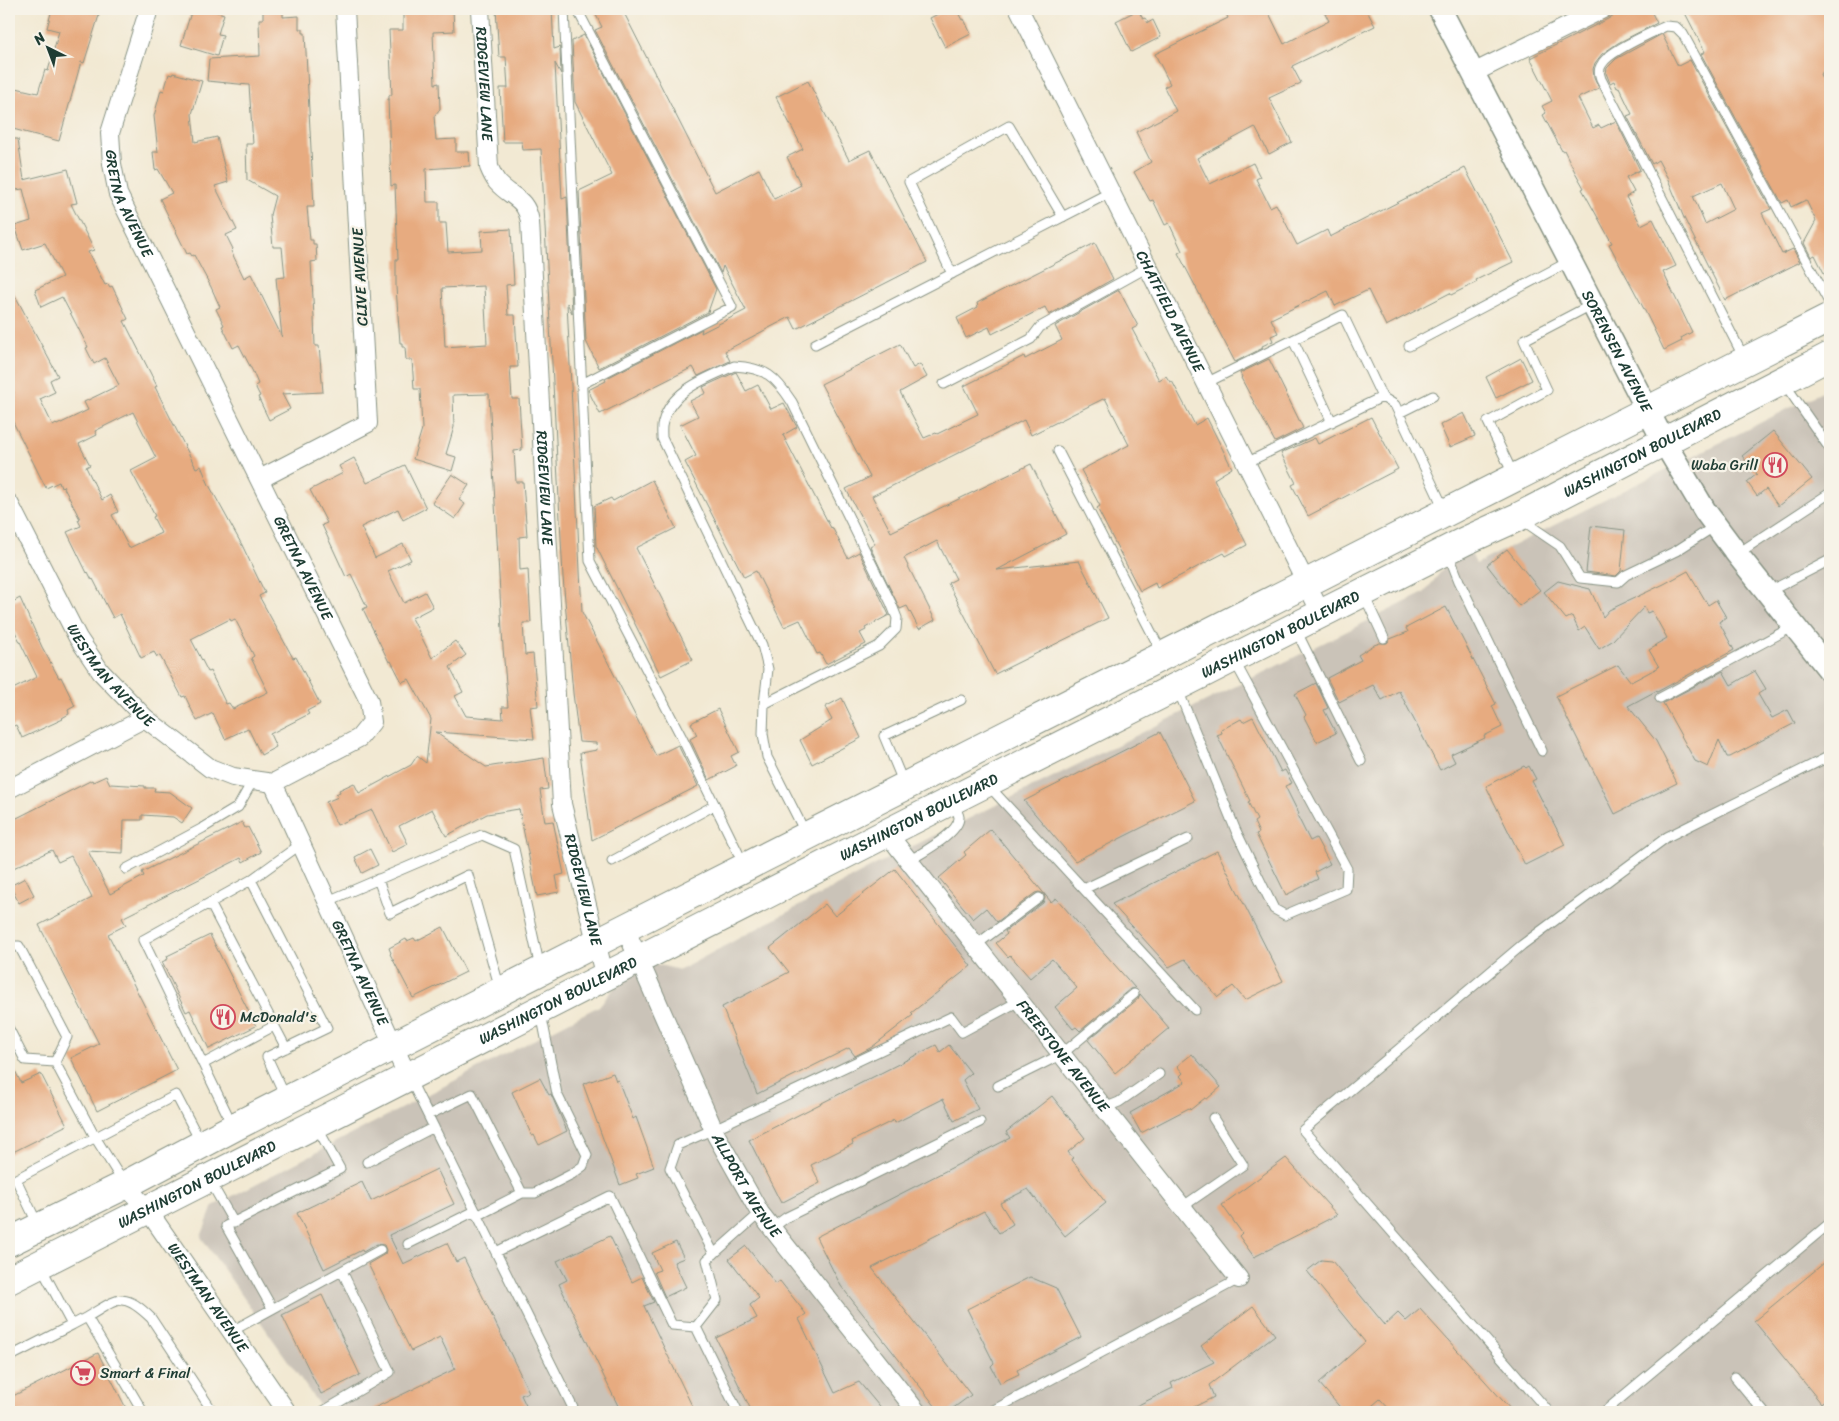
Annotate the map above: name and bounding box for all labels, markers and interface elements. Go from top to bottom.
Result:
north arrow [22,22,72,72]
text: N [27,26,52,52]
street label: RIDGEVIEW LANE [468,26,501,144]
street label: GRETNA AVENUE [98,149,161,263]
street label: CLIVE AVENUE [344,226,376,327]
street label: CHATFIELD AVENUE [1129,246,1212,378]
street label: SORENSEN AVENUE [1574,285,1660,418]
street label: WASHINGTON BOULEVARD [1559,401,1726,505]
street label: RIDGEVIEW LANE [528,430,561,547]
place label: Waba Grill [1691,452,1759,478]
restaurant icon: Waba Grill [1762,452,1788,478]
street label: GRETNA AVENUE [266,511,341,626]
street label: WASHINGTON BOULEVARD [1196,583,1364,685]
street label: WESTMAN AVENUE [60,619,161,735]
street label: WASHINGTON BOULEVARD [835,766,1003,868]
street label: RIDGEVIEW LANE [557,831,610,950]
street label: GRETNA AVENUE [324,915,396,1031]
street label: WASHINGTON BOULEVARD [474,949,642,1052]
street label: FREESTONE AVENUE [1010,994,1117,1120]
restaurant icon: McDonald's [210,1004,236,1030]
place label: McDonald's [240,1004,317,1030]
street label: ALLPORT AVENUE [704,1127,789,1245]
street label: WASHINGTON BOULEVARD [113,1133,281,1236]
street label: WESTMAN AVENUE [161,1237,256,1359]
supermarket icon: Smart & Final [70,1360,96,1386]
place label: Smart & Final [100,1360,191,1386]

